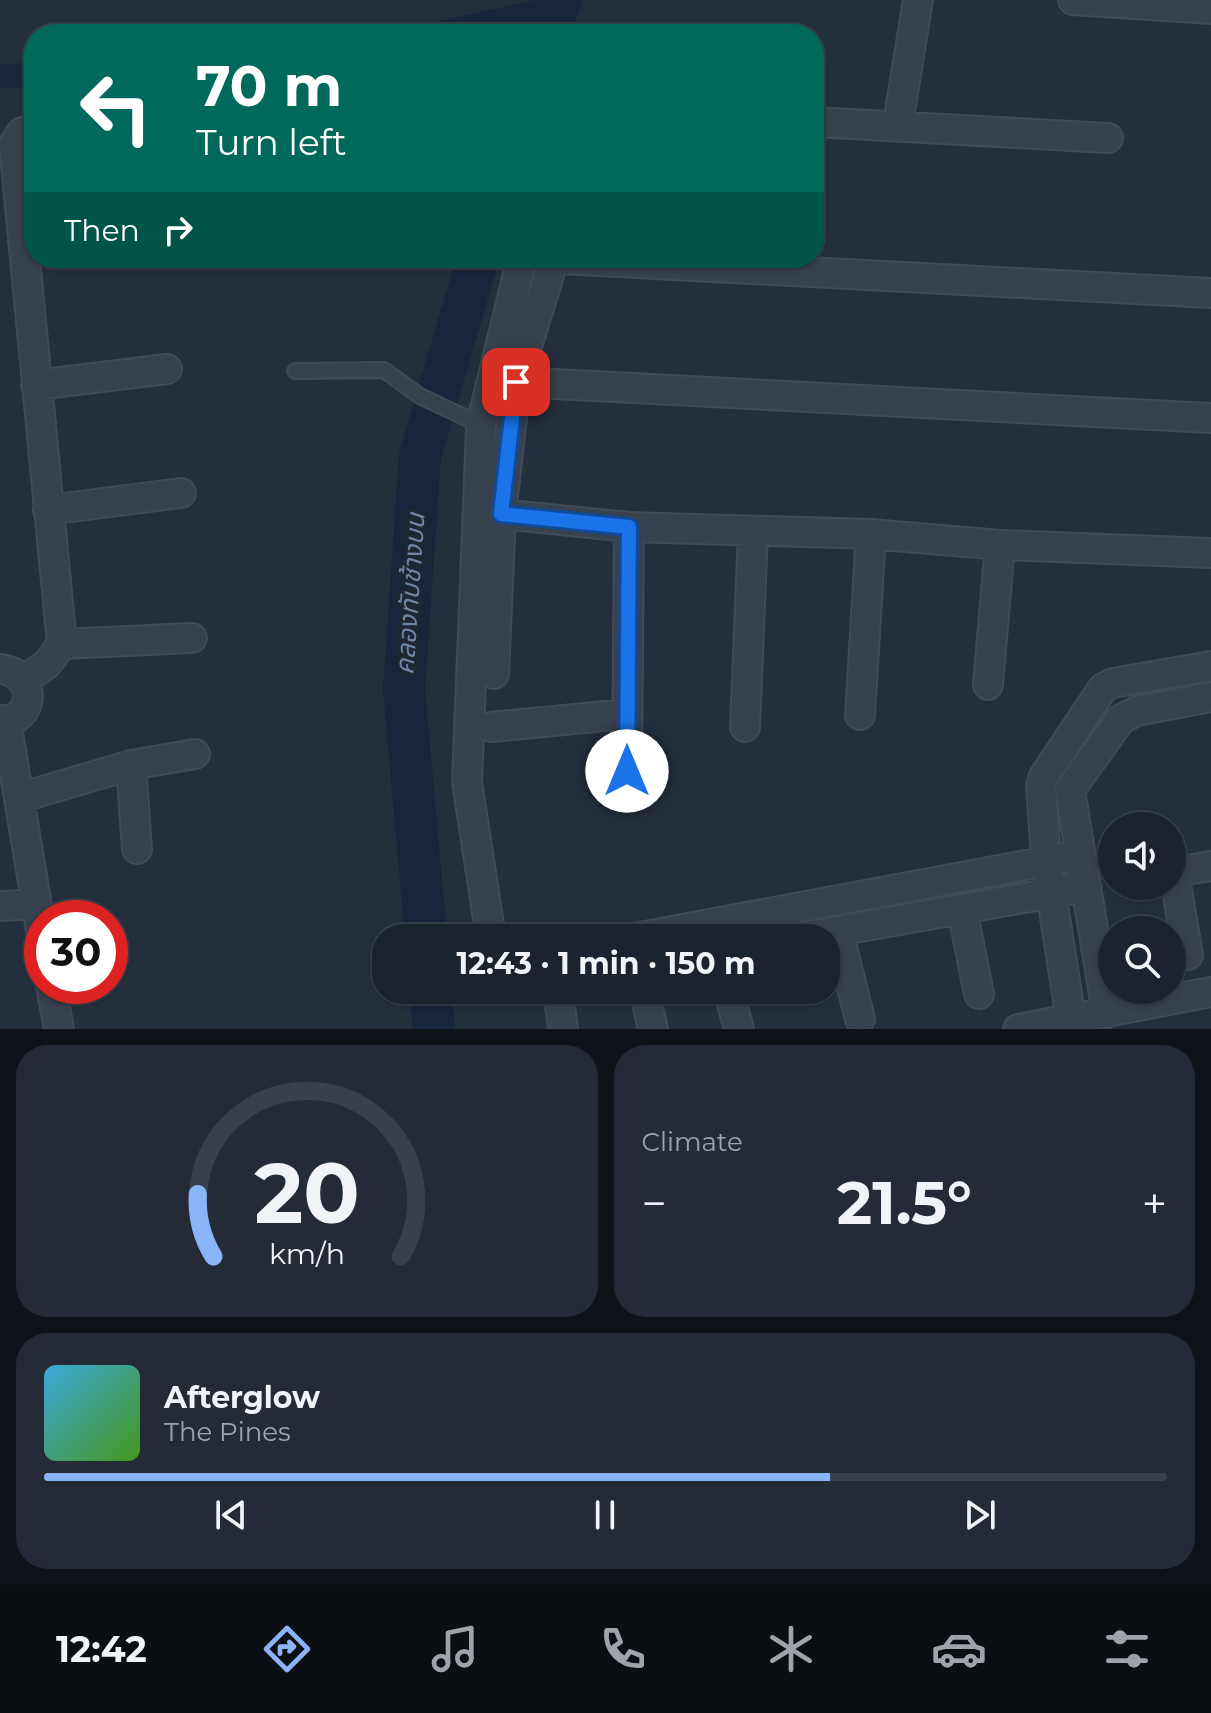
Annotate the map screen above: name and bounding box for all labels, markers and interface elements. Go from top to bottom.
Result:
text: 70 m [196,52,342,120]
icon: left [64,56,168,160]
text: Turn left [196,120,347,164]
icon: right [156,208,200,252]
text: Then [64,212,140,249]
pin [482,348,550,416]
icon: arrive [494,360,538,404]
water label: คลองทับช้างบน [388,510,432,676]
position arrow [585,729,669,813]
map controls [1098,812,1186,1004]
button: sound [1098,812,1186,900]
speed limit sign: 30 [24,900,128,1004]
button: search [1098,916,1186,1004]
text: 12:43 · 1 min · 150 m [456,945,756,982]
text: Climate [642,1126,743,1158]
text: 20 [254,1142,360,1244]
text: 21.5° [837,1166,972,1239]
text: − [642,1176,667,1230]
text: + [1142,1176,1167,1230]
text: km/h [269,1236,345,1271]
text: Afterglow [164,1379,320,1416]
text: The Pines [164,1416,291,1448]
icon: previous [209,1493,253,1537]
icon: pause [583,1493,627,1537]
icon: next [958,1493,1002,1537]
icon: directions [259,1621,315,1677]
icon: music [427,1621,483,1677]
icon: phone [595,1621,651,1677]
icon: climate [763,1621,819,1677]
icon: car [931,1621,987,1677]
icon: filters [1099,1621,1155,1677]
text: 12:42 [56,1627,147,1671]

